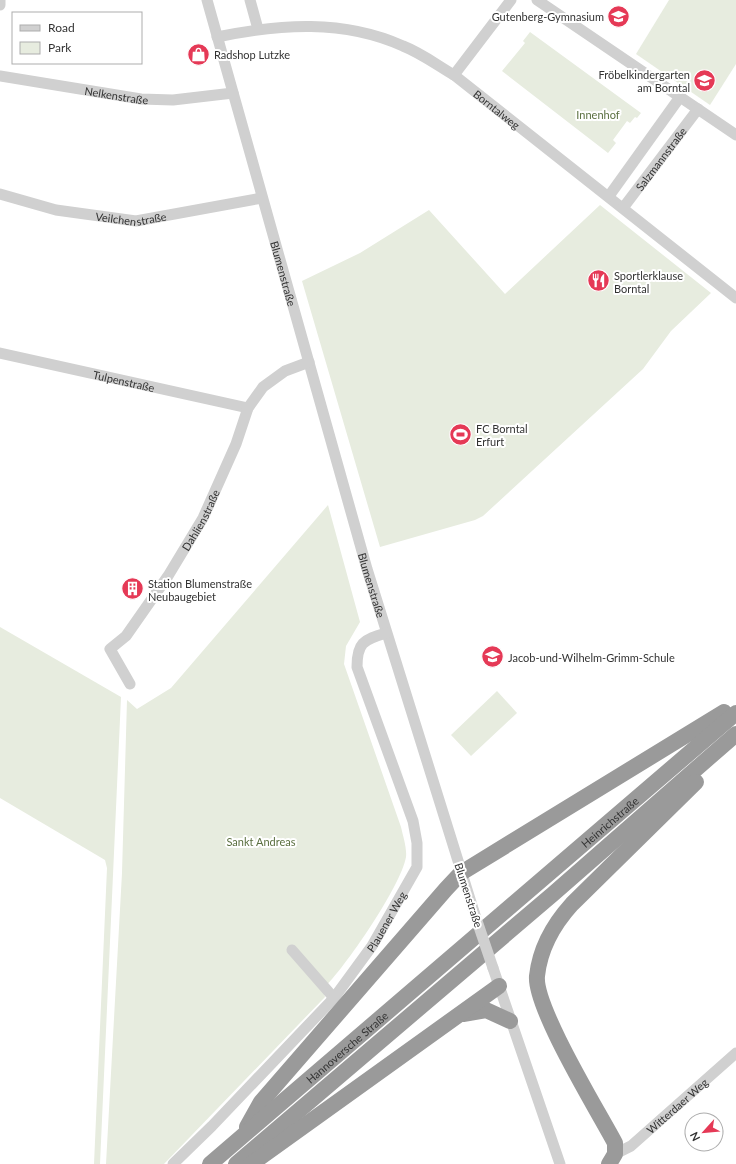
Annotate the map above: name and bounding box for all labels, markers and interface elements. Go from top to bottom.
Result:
school or university icon: Gutenberg-Gymnasium [606,3,632,29]
place label: Gutenberg-Gymnasium [492,10,604,23]
legend [12,12,142,64]
text: Road [48,20,75,35]
text: Park [48,40,72,55]
shop icon: Radshop Lutzke [185,41,211,67]
place label: Radshop Lutzke [214,48,290,61]
school or university icon: Fröbelkindergarten am Borntal [692,67,718,93]
place label: Fröbelkindergarten am Borntal [598,68,690,94]
street label: Nelkenstraße [84,83,149,106]
street label: Borntalweg [471,87,523,131]
park label: Innenhof [576,108,620,121]
street label: Salzmannstraße [632,124,689,193]
street label: Veilchenstraße [95,209,168,227]
street label: Blumenstraße [269,239,299,308]
restaurant icon: Sportlerklause Borntal [585,268,611,294]
place label: Sportlerklause Borntal [614,269,683,295]
street label: Tulpenstraße [92,367,156,394]
sports icon: FC Borntal Erfurt [447,421,473,447]
place label: FC Borntal Erfurt [476,422,528,448]
street label: Dahlienstraße [179,487,222,553]
street label: Blumenstraße [356,551,388,619]
building icon: Station Blumenstraße Neubaugebiet [120,576,146,602]
place label: Station Blumenstraße Neubaugebiet [148,577,252,603]
school or university icon: Jacob-und-Wilhelm-Grimm-Schule [480,644,506,670]
place label: Jacob-und-Wilhelm-Grimm-Schule [508,651,675,664]
street label: Heinrichstraße [578,793,641,850]
park label: Sankt Andreas [226,835,296,848]
street label: Blumenstraße [452,861,486,929]
street label: Plauener Weg [364,889,408,954]
street label: Hannoversche Straße [303,1008,390,1085]
street label: Witterdaer Weg [643,1075,710,1136]
north arrow [684,1112,724,1152]
text: N [687,1130,702,1143]

